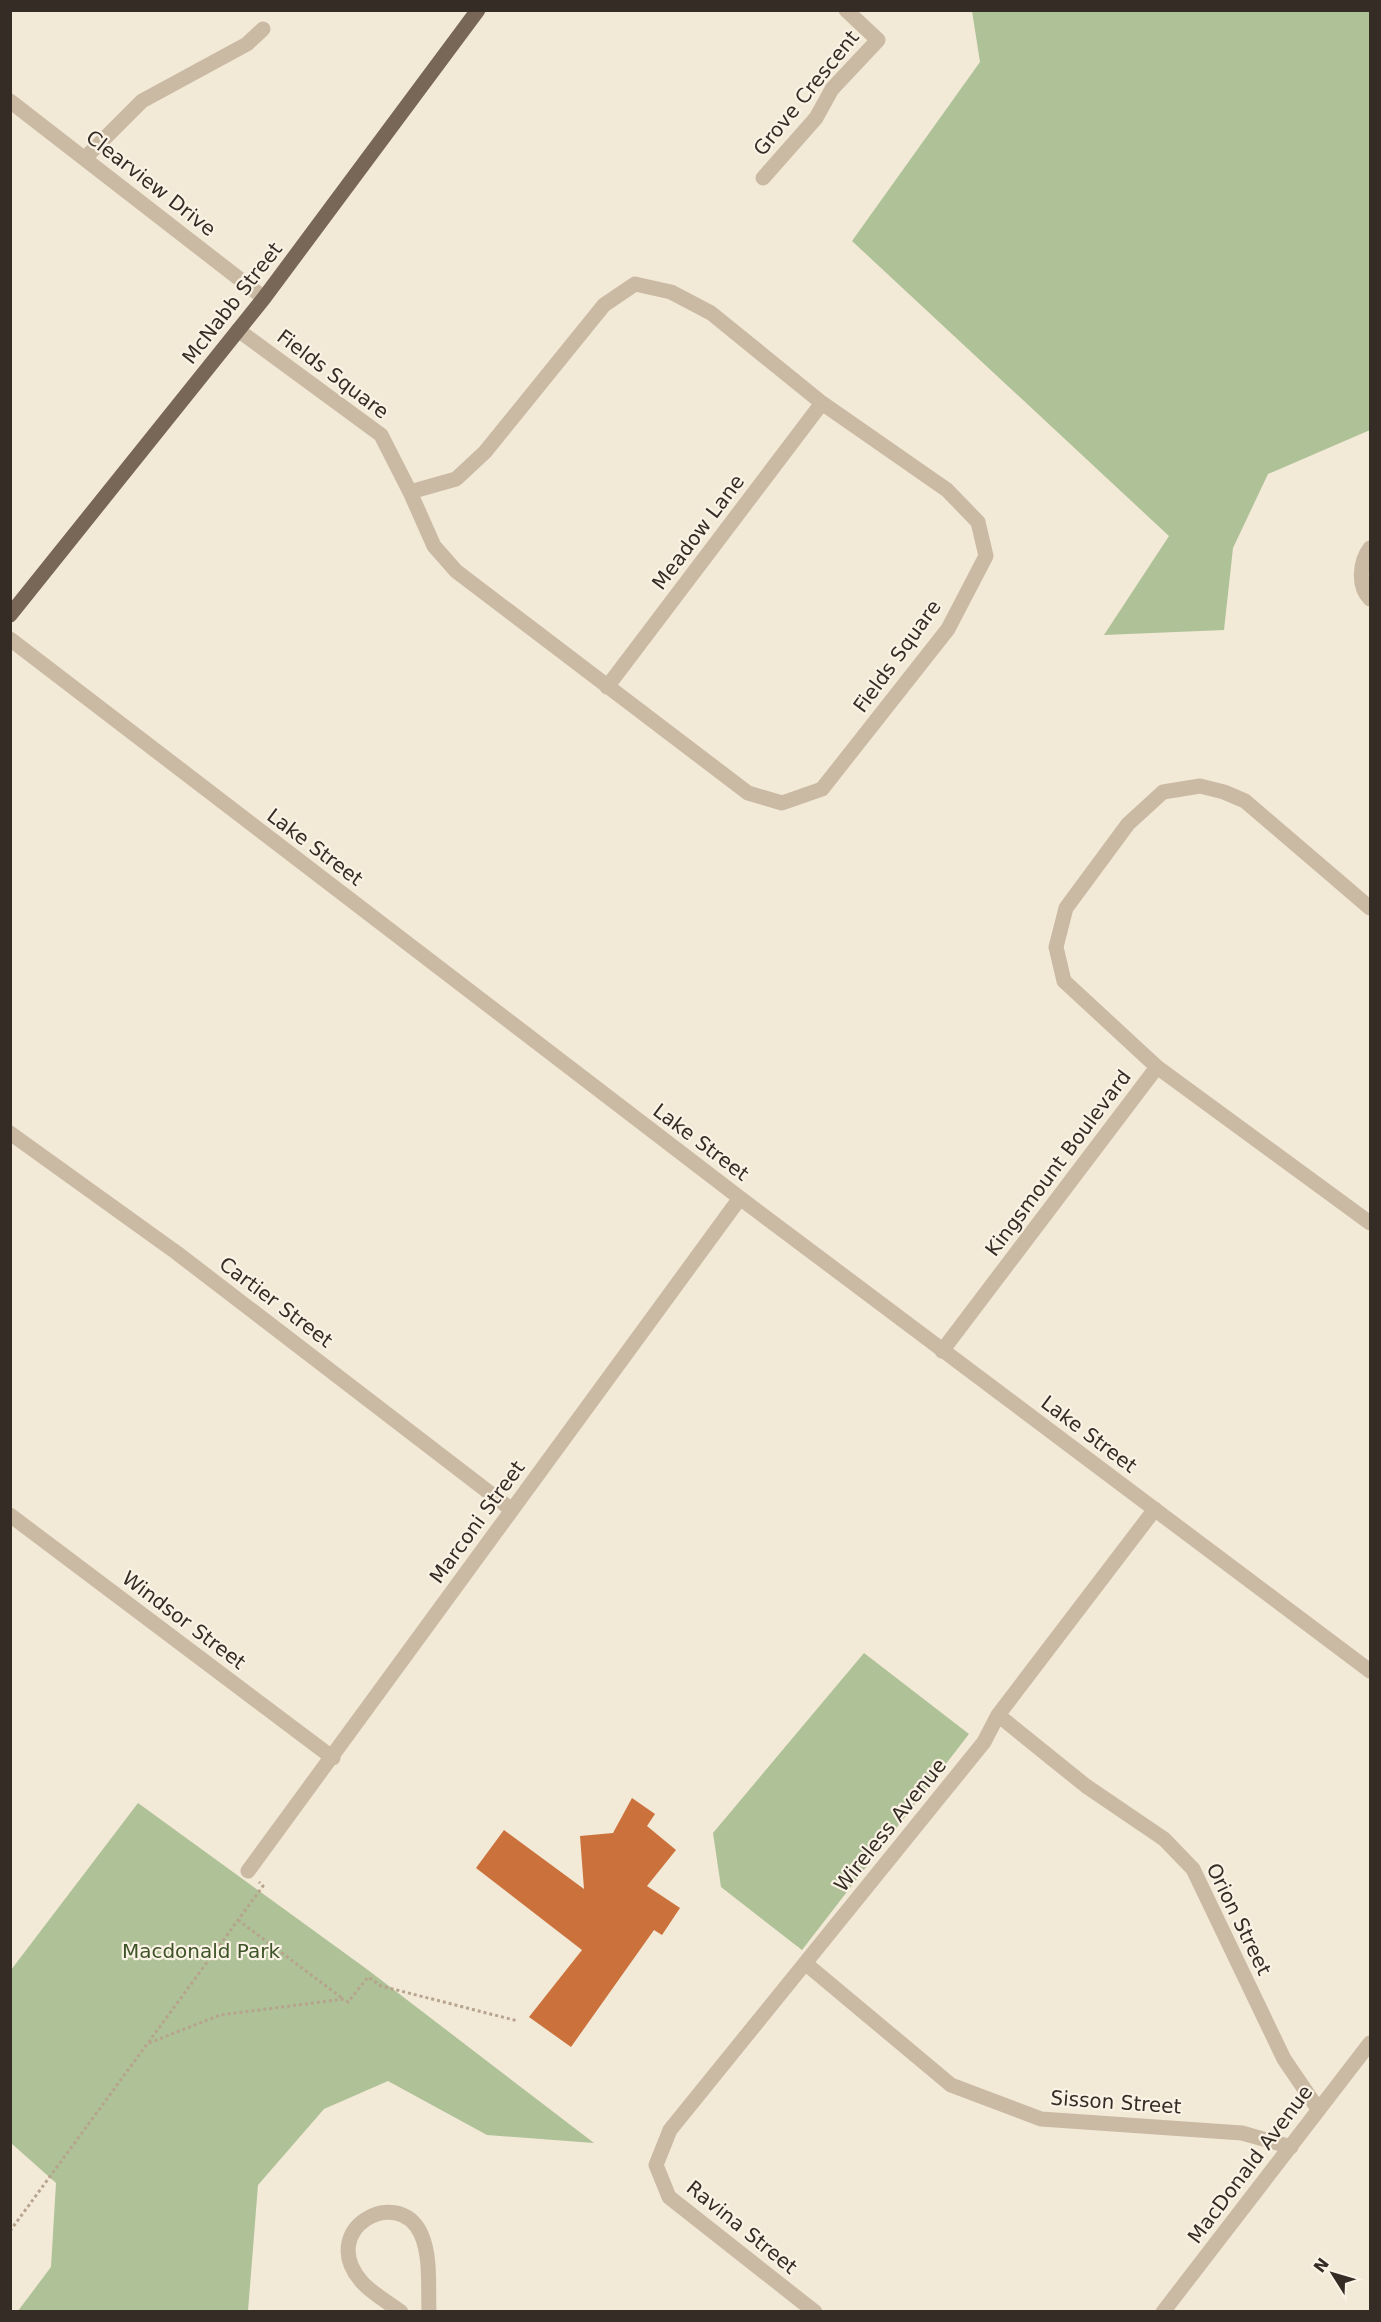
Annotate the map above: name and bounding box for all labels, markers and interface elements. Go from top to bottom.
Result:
street label: Grove Crescent [748,25,864,161]
street label: Clearview Drive [81,125,221,241]
street label: McNabb Street [177,237,287,369]
street label: Fields Square [273,324,393,424]
street label: Meadow Lane [647,470,749,594]
street label: Fields Square [848,595,946,717]
street label: Lake Street [262,803,368,891]
street label: Kingsmount Boulevard [980,1065,1136,1261]
street label: Lake Street [648,1098,754,1186]
street label: Cartier Street [215,1252,337,1352]
street label: Lake Street [1036,1390,1142,1478]
street label: Marconi Street [424,1456,530,1588]
street label: Windsor Street [118,1566,251,1674]
street label: Wireless Avenue [829,1754,951,1896]
street label: Orion Street [1202,1859,1276,1979]
park label: Macdonald Park [122,1939,281,1963]
street label: MacDonald Avenue [1183,2080,1317,2248]
street label: Sisson Street [1050,2085,1182,2119]
street label: Ravina Street [682,2175,802,2279]
north arrow [1303,2244,1363,2304]
text: N [1310,2254,1333,2276]

